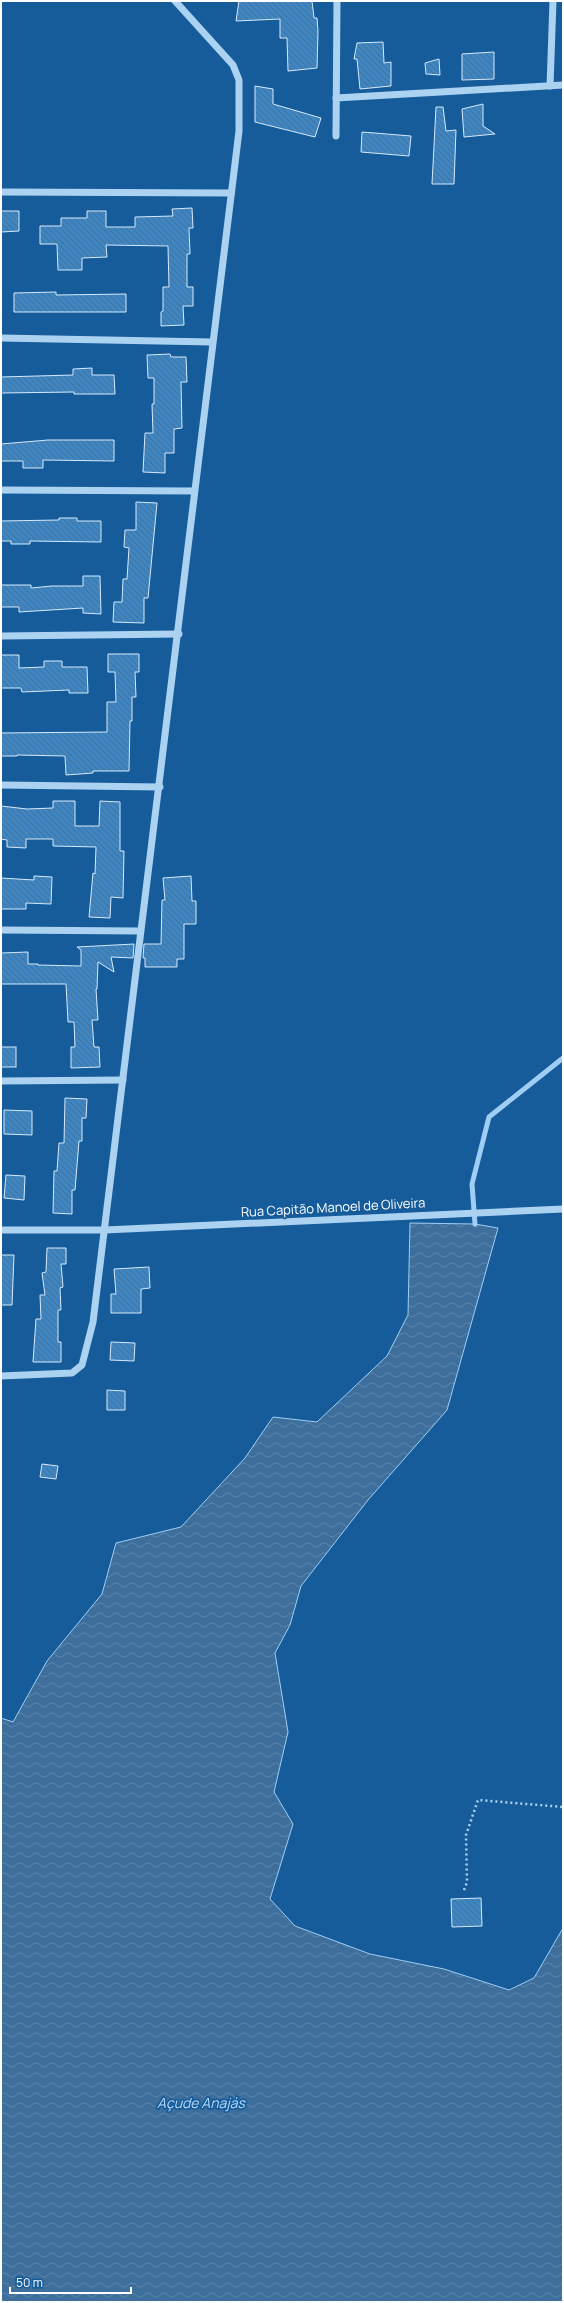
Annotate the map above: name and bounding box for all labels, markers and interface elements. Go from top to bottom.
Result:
street label: Rua Capitão Manoel de Oliveira [240,1193,426,1221]
water label: Açude Anajás [157,2093,247,2112]
scale bar [10,2269,131,2295]
text: 50 m [16,2274,43,2291]

